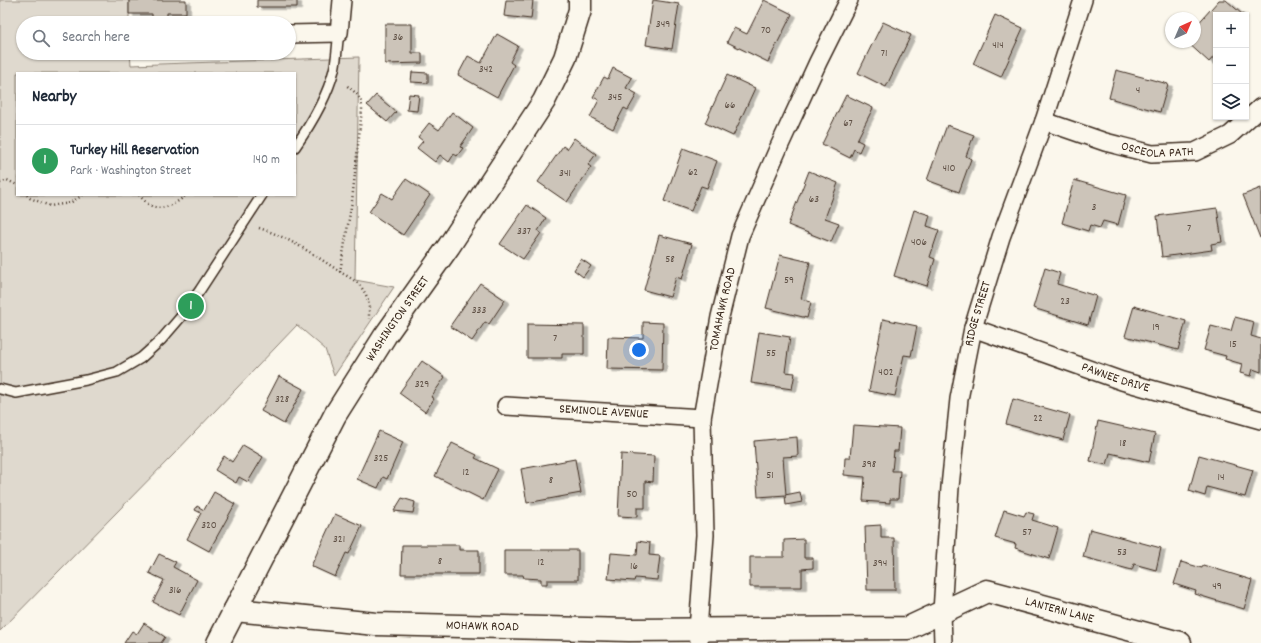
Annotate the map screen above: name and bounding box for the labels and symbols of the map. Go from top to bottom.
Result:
north arrow [1165,12,1201,48]
house number: 349 [656,17,670,33]
house number: 70 [761,23,771,39]
house number: 36 [393,30,403,46]
house number: 414 [992,38,1004,54]
house number: 71 [881,46,887,62]
house number: 342 [479,62,493,78]
house number: 4 [1136,83,1140,99]
house number: 345 [608,90,622,106]
house number: 66 [725,98,735,114]
house number: 67 [843,116,853,132]
street label: OSCEOLA PATH [1119,137,1194,164]
house number: 410 [943,161,955,177]
house number: 62 [688,165,698,181]
house number: 341 [559,166,571,182]
house number: 63 [809,192,819,208]
house number: 3 [1092,200,1097,216]
house number: 7 [1187,221,1191,237]
house number: 337 [517,224,531,240]
house number: 406 [911,235,927,251]
house number: 58 [665,252,675,268]
street label: TOMAHAWK ROAD [705,265,741,353]
street label: WASHINGTON STREET [361,272,434,366]
house number: 59 [784,273,794,289]
street label: RIDGE STREET [960,279,996,348]
pin: 1 [178,291,204,321]
house number: 23 [1060,294,1070,310]
house number: 333 [472,303,486,319]
house number: 19 [1152,320,1160,336]
house number: 7 [553,331,557,347]
house number: 15 [1229,337,1237,353]
your location [629,340,649,360]
house number: 55 [766,346,776,362]
street label: PAWNEE DRIVE [1079,358,1152,398]
house number: 402 [878,365,894,381]
house number: 329 [415,377,429,393]
house number: 328 [275,392,289,408]
street label: SEMINOLE AVENUE [559,400,649,424]
house number: 22 [1033,411,1043,427]
house number: 18 [1120,436,1126,452]
house number: 325 [374,451,388,467]
house number: 398 [862,457,876,473]
house number: 12 [462,465,470,481]
house number: 51 [766,468,774,484]
house number: 14 [1218,470,1224,486]
house number: 8 [549,473,553,489]
house number: 50 [626,487,638,503]
house number: 320 [201,518,217,534]
house number: 57 [1022,525,1032,541]
house number: 321 [333,532,345,548]
house number: 53 [1117,545,1127,561]
house number: 8 [438,554,442,570]
house number: 12 [537,555,545,571]
house number: 394 [873,556,887,572]
house number: 16 [630,559,638,575]
house number: 49 [1212,579,1222,595]
house number: 316 [169,583,181,599]
street label: LANTERN LANE [1023,592,1096,629]
street label: MOHAWK ROAD [446,616,519,637]

